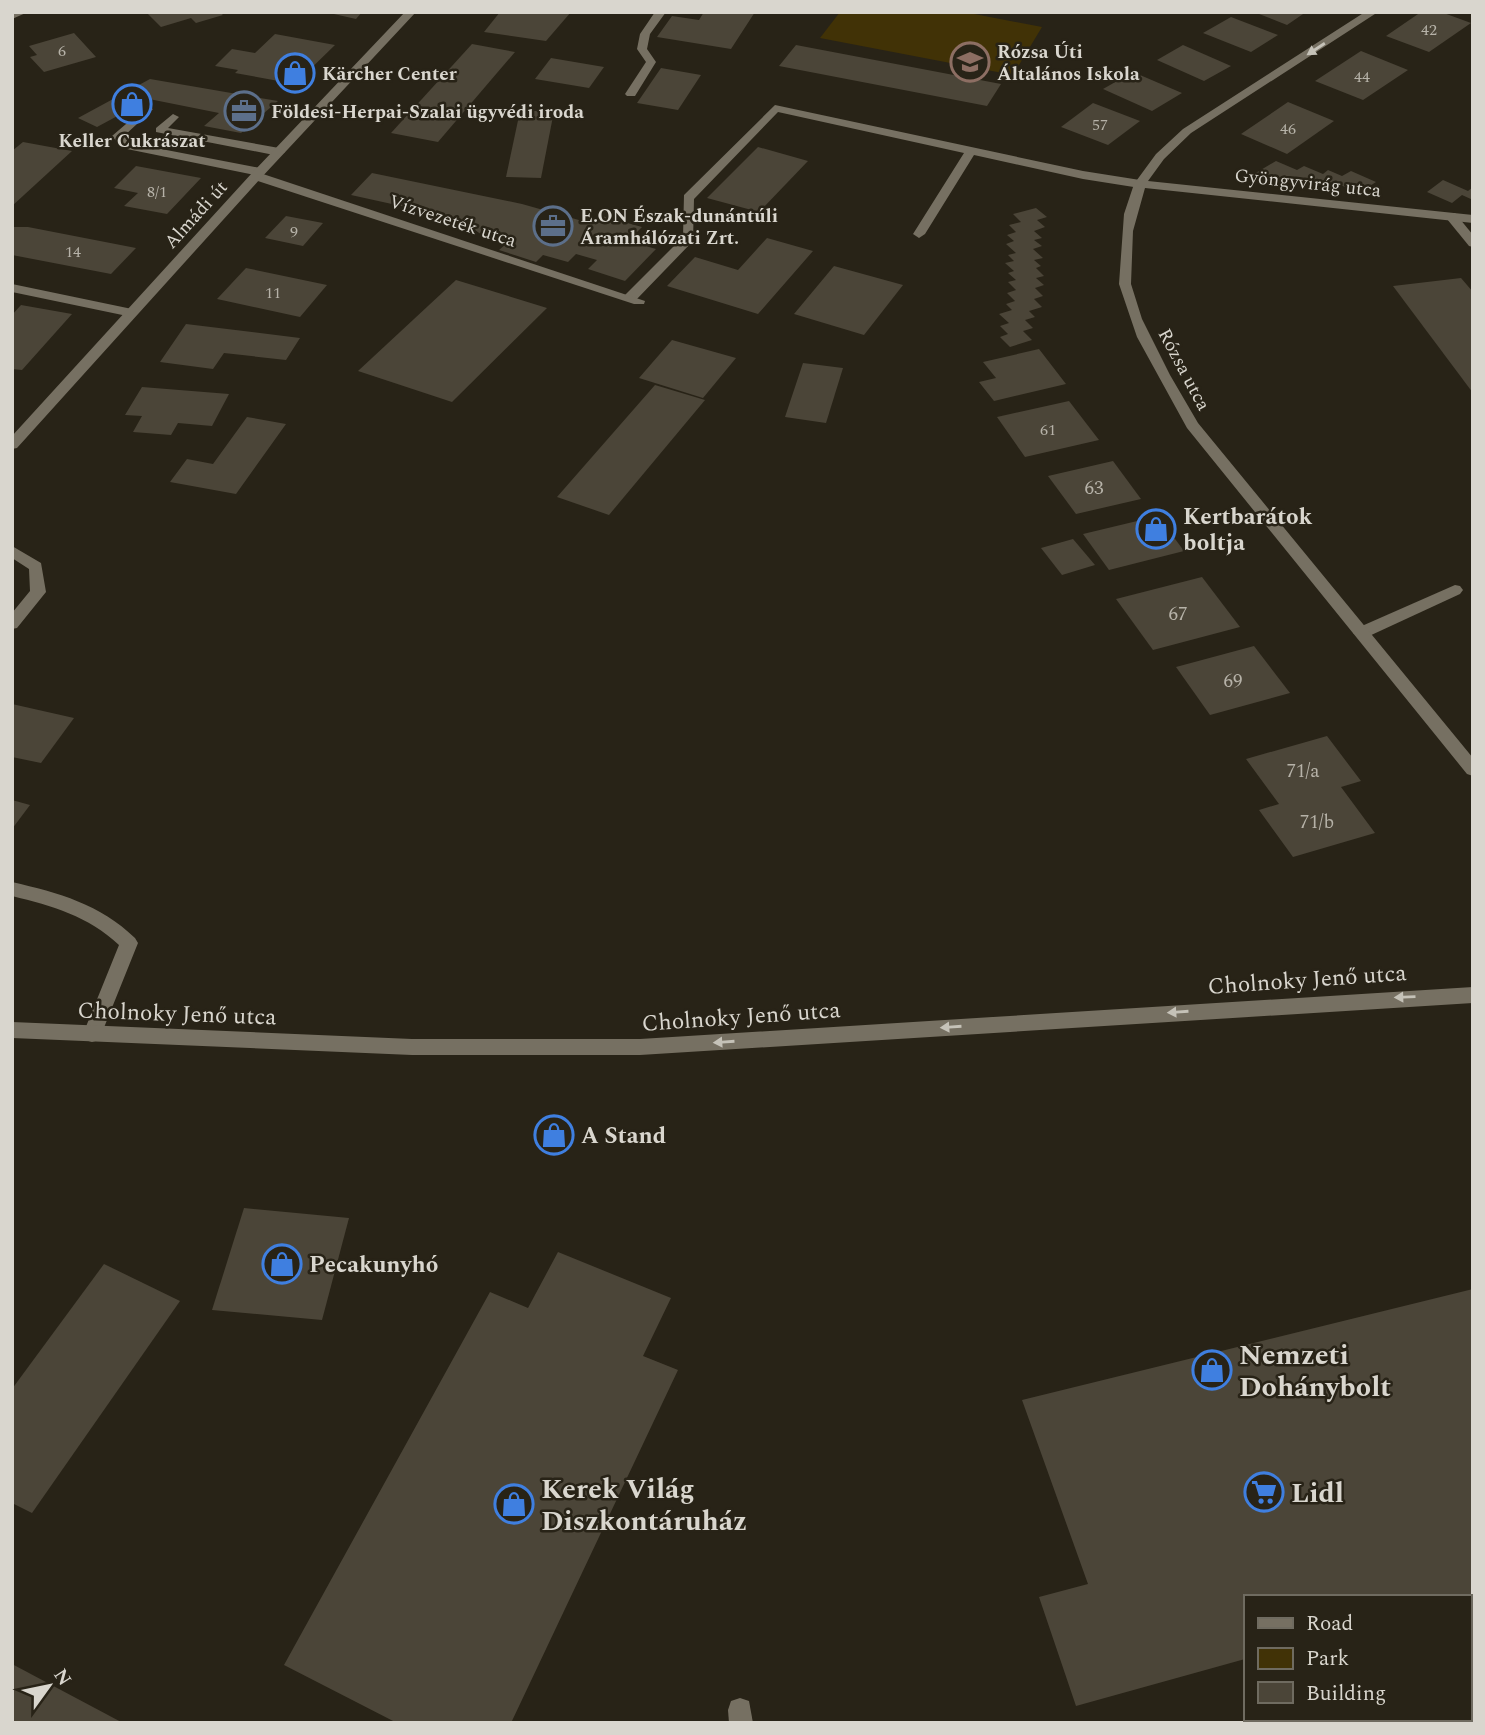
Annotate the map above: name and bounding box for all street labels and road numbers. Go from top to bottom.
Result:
street label: Gyöngyvirág utca [1233,161,1383,206]
street label: Almádi út [157,174,235,256]
street label: Vízvezeték utca [385,187,521,256]
street label: Rózsa utca [1150,323,1218,417]
street label: Cholnoky Jenő utca [1207,956,1408,1005]
street label: Cholnoky Jenő utca [641,993,842,1042]
street label: Cholnoky Jenő utca [77,994,277,1035]

